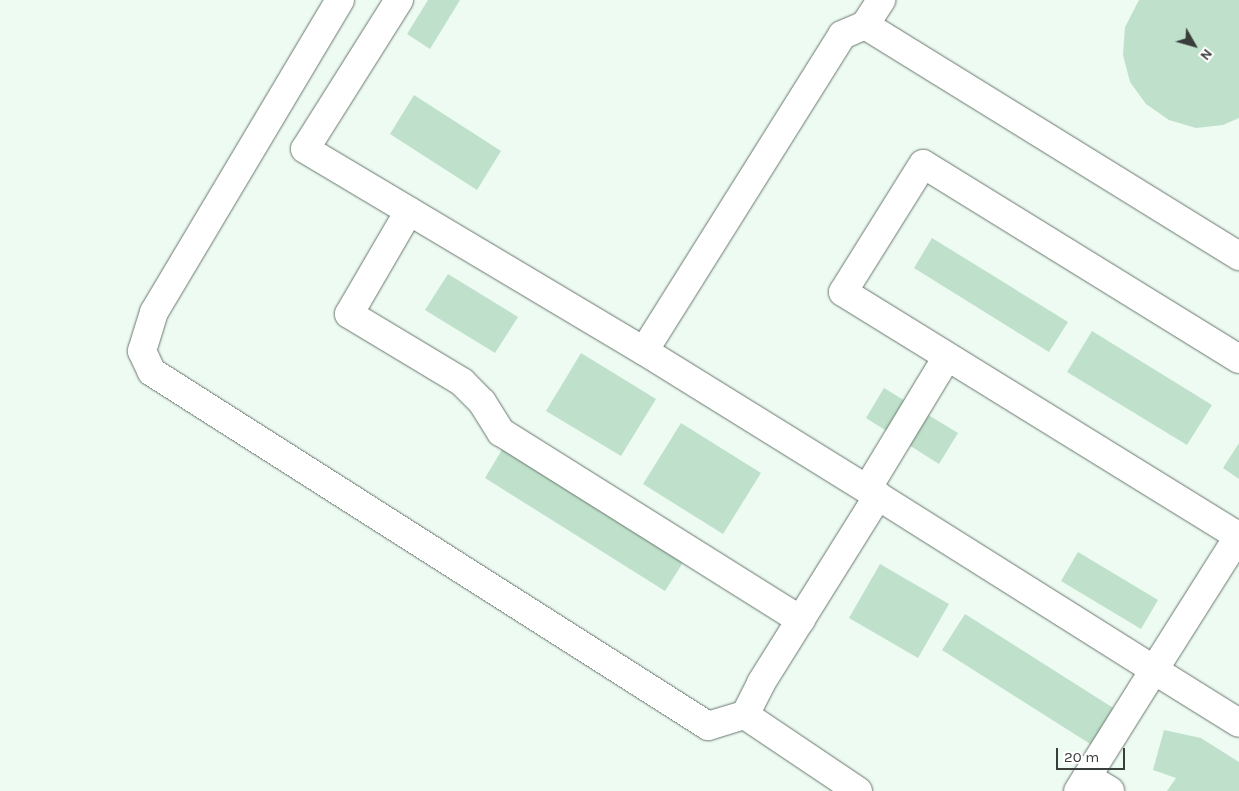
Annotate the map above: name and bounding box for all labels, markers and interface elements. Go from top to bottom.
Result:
north arrow [1169,20,1219,70]
text: N [1196,45,1216,64]
scale bar [1059,738,1128,770]
text: 20 m [1064,748,1099,766]

